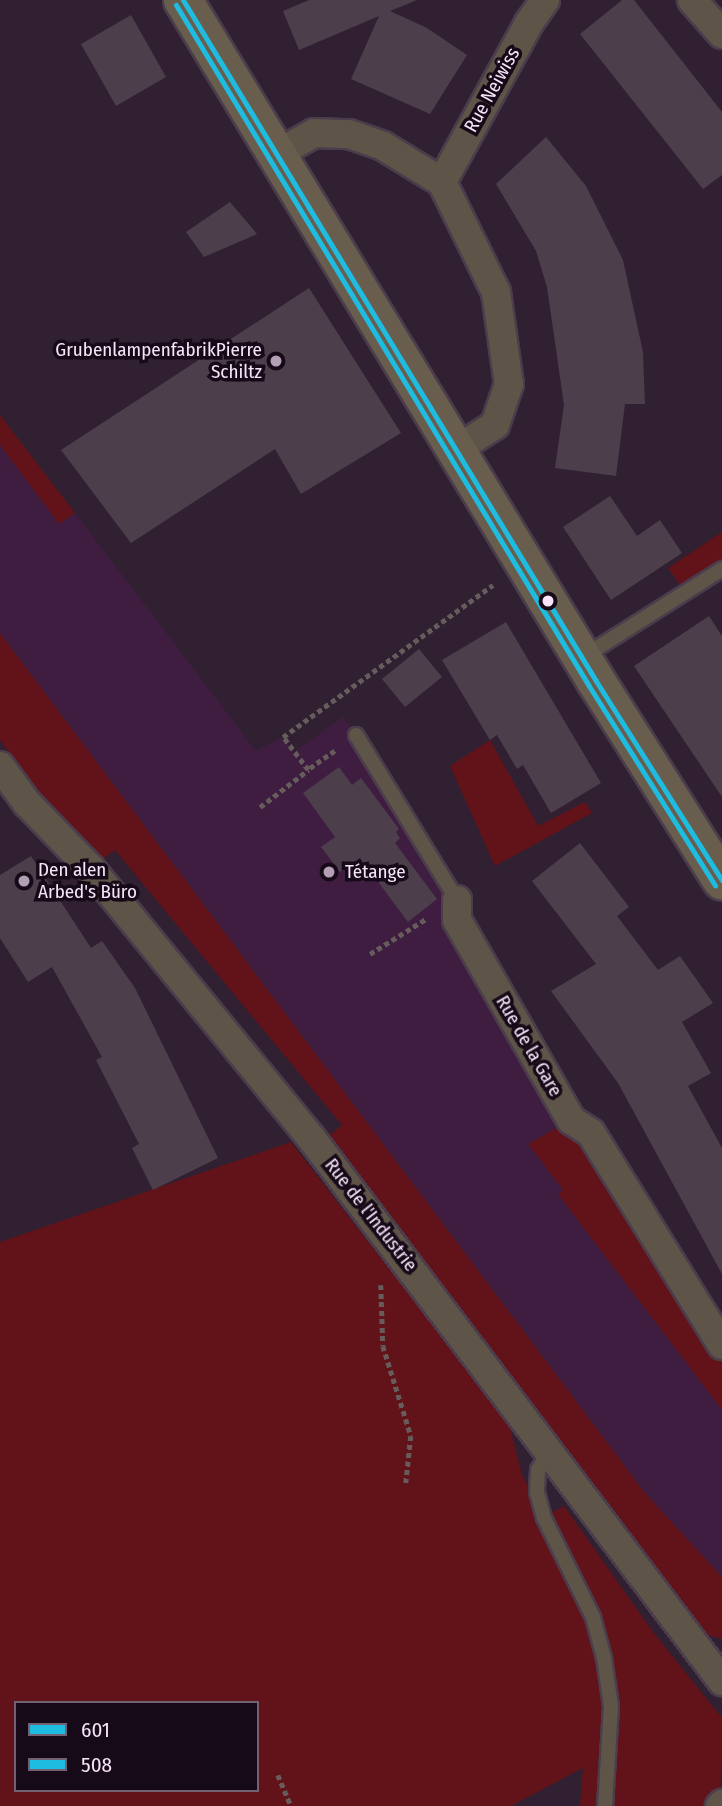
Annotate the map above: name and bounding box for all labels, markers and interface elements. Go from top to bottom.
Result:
street label: Rue Neiwiss [459,44,525,136]
place label: GrubenlampenfabrikPierre Schiltz [55,339,262,383]
marker: GrubenlampenfabrikPierre Schiltz [268,353,284,369]
unlabelled marker [541,594,555,608]
place label: Den alen Arbed's Büro [38,859,137,903]
place label: Tétange [345,861,406,883]
marker: Tétange [319,862,339,882]
marker: Den alen Arbed's Büro [16,873,32,889]
street label: Rue de la Gare [491,992,567,1100]
street label: Rue de l'Industrie [320,1154,422,1276]
legend [14,1701,259,1792]
text: 601 [81,1717,110,1743]
text: 508 [81,1752,112,1778]

